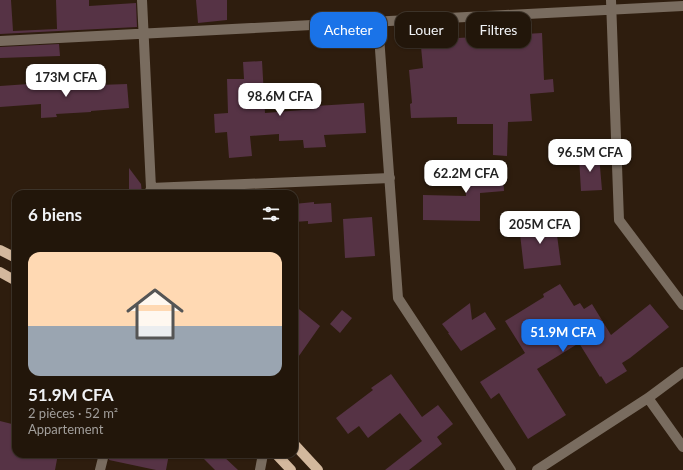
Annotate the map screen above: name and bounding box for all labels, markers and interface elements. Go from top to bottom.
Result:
chip: Acheter [310,12,387,48]
chip: Louer [395,12,458,48]
chip: Filtres [466,12,531,48]
pin: 173M CFA [25,64,107,98]
text: 173M CFA [35,69,97,85]
pin: 98.6M CFA [234,83,326,117]
text: 98.6M CFA [247,88,313,104]
pin: 96.5M CFA [544,139,636,173]
text: 96.5M CFA [557,144,623,160]
pin: 62.2M CFA [420,160,512,194]
text: 62.2M CFA [433,165,499,181]
icon: filters [260,203,282,225]
text: 6 biens [28,204,82,225]
pin: 205M CFA [499,211,581,245]
text: 205M CFA [509,216,571,232]
icon: home [119,278,191,350]
pin: 51.9M CFA [517,319,609,353]
text: 51.9M CFA [530,324,596,340]
text: 51.9M CFA [28,384,113,405]
text: 2 pièces · 52 m² [28,405,118,421]
text: Appartement [28,421,103,437]

